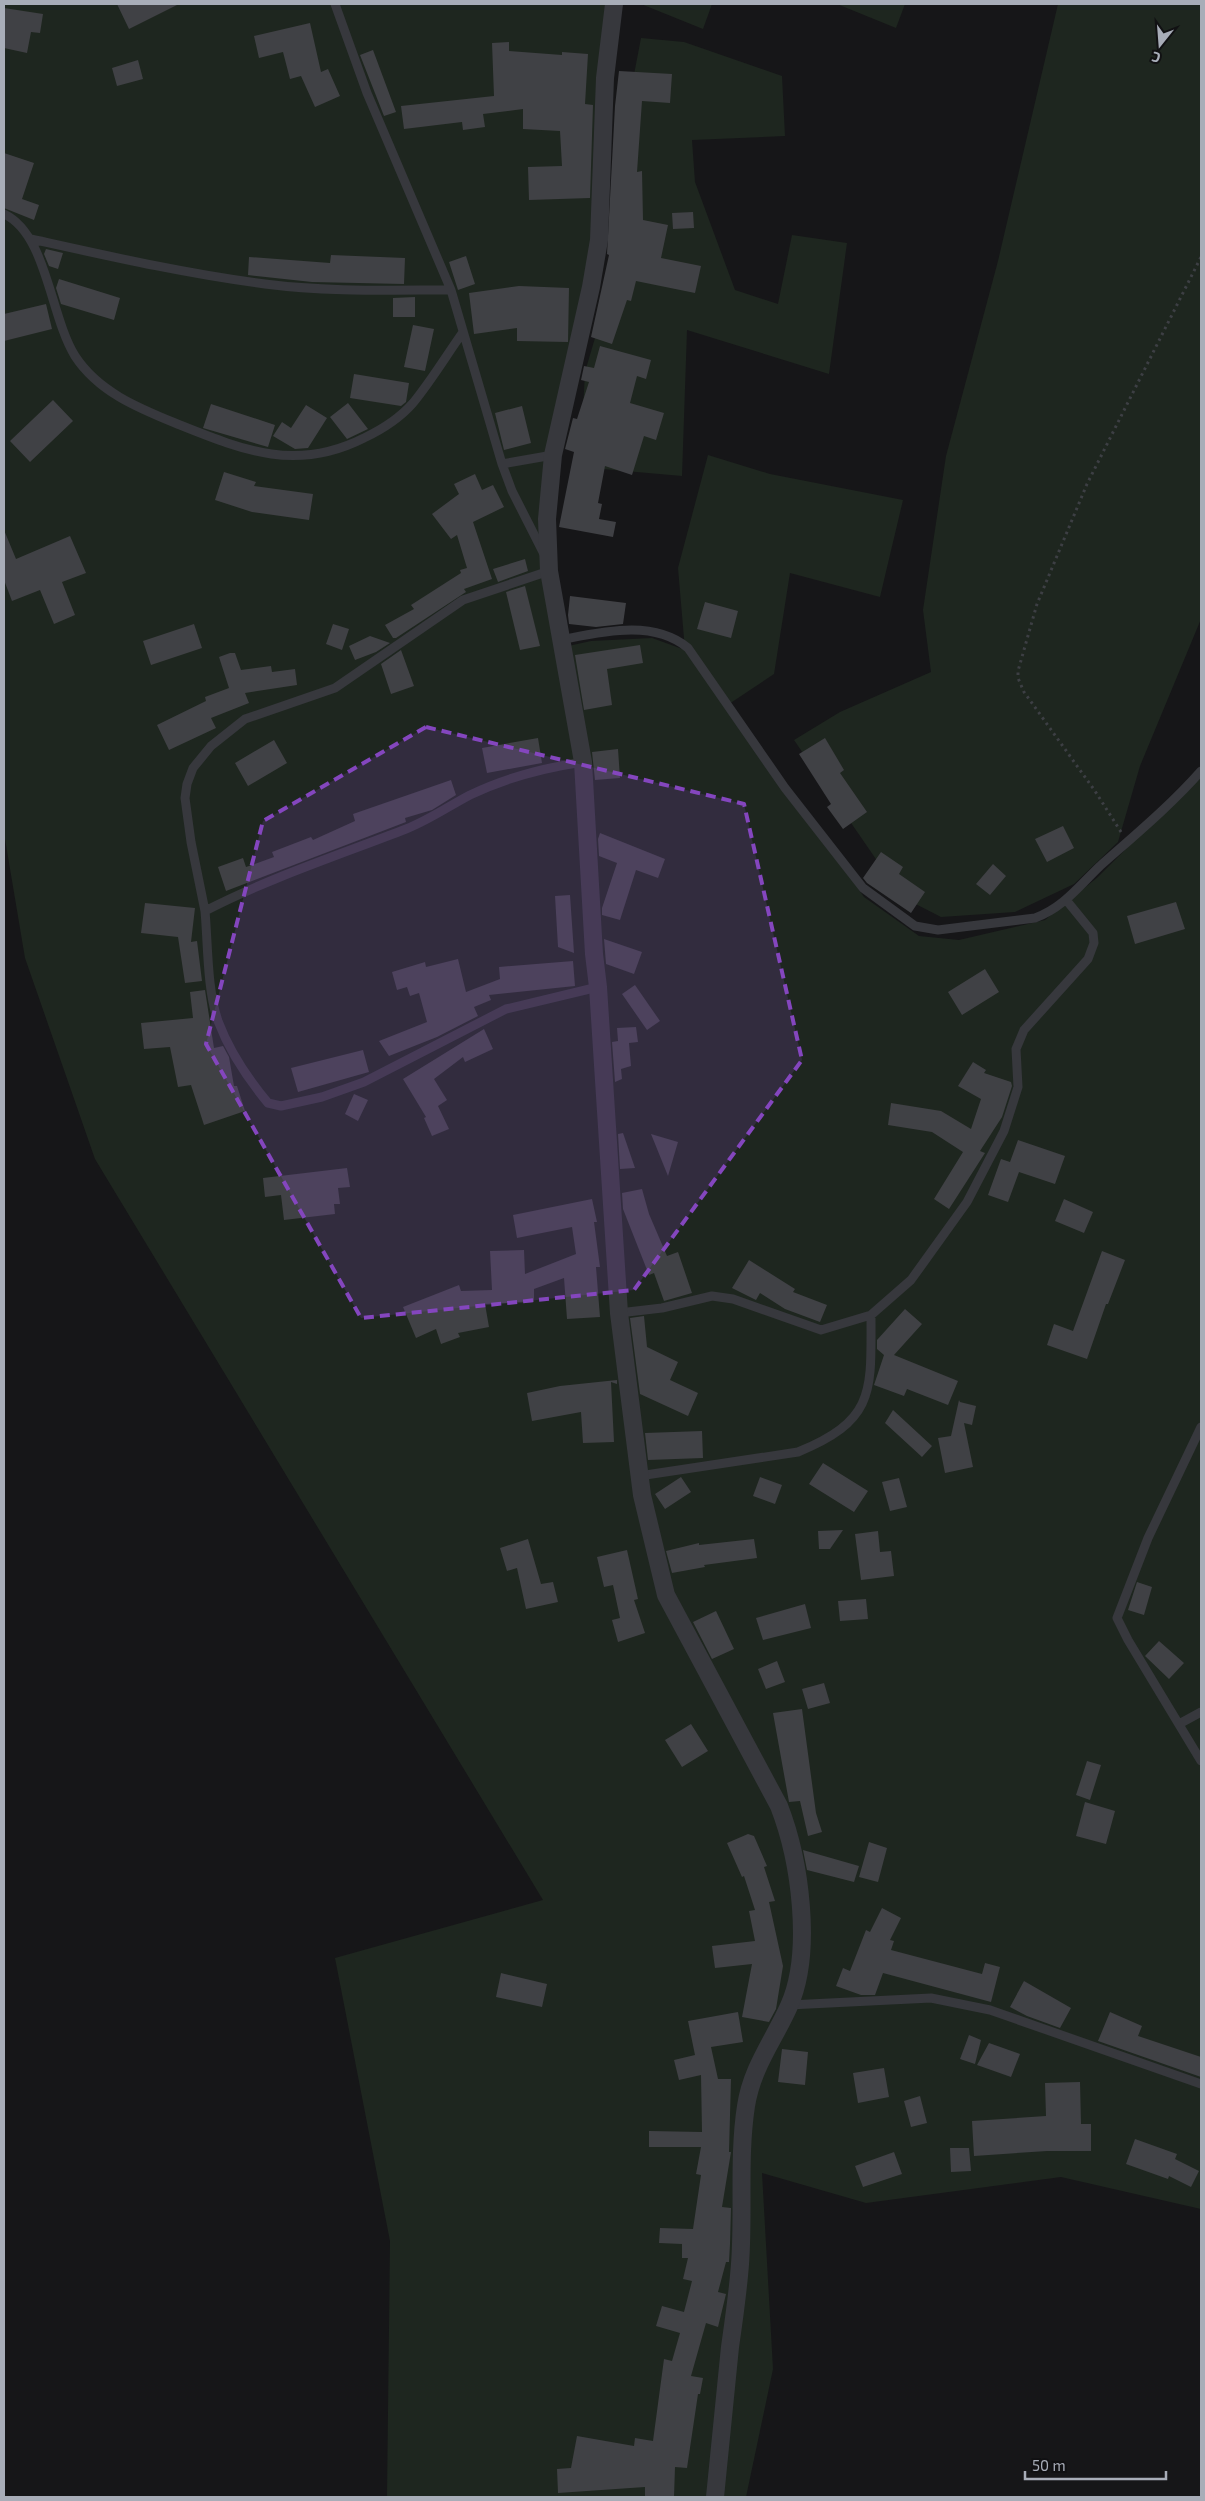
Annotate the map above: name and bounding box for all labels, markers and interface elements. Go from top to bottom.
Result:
north arrow [1135,20,1185,70]
text: С [1150,49,1162,67]
scale bar [1025,2448,1166,2480]
text: 50 m [1032,2456,1066,2474]

